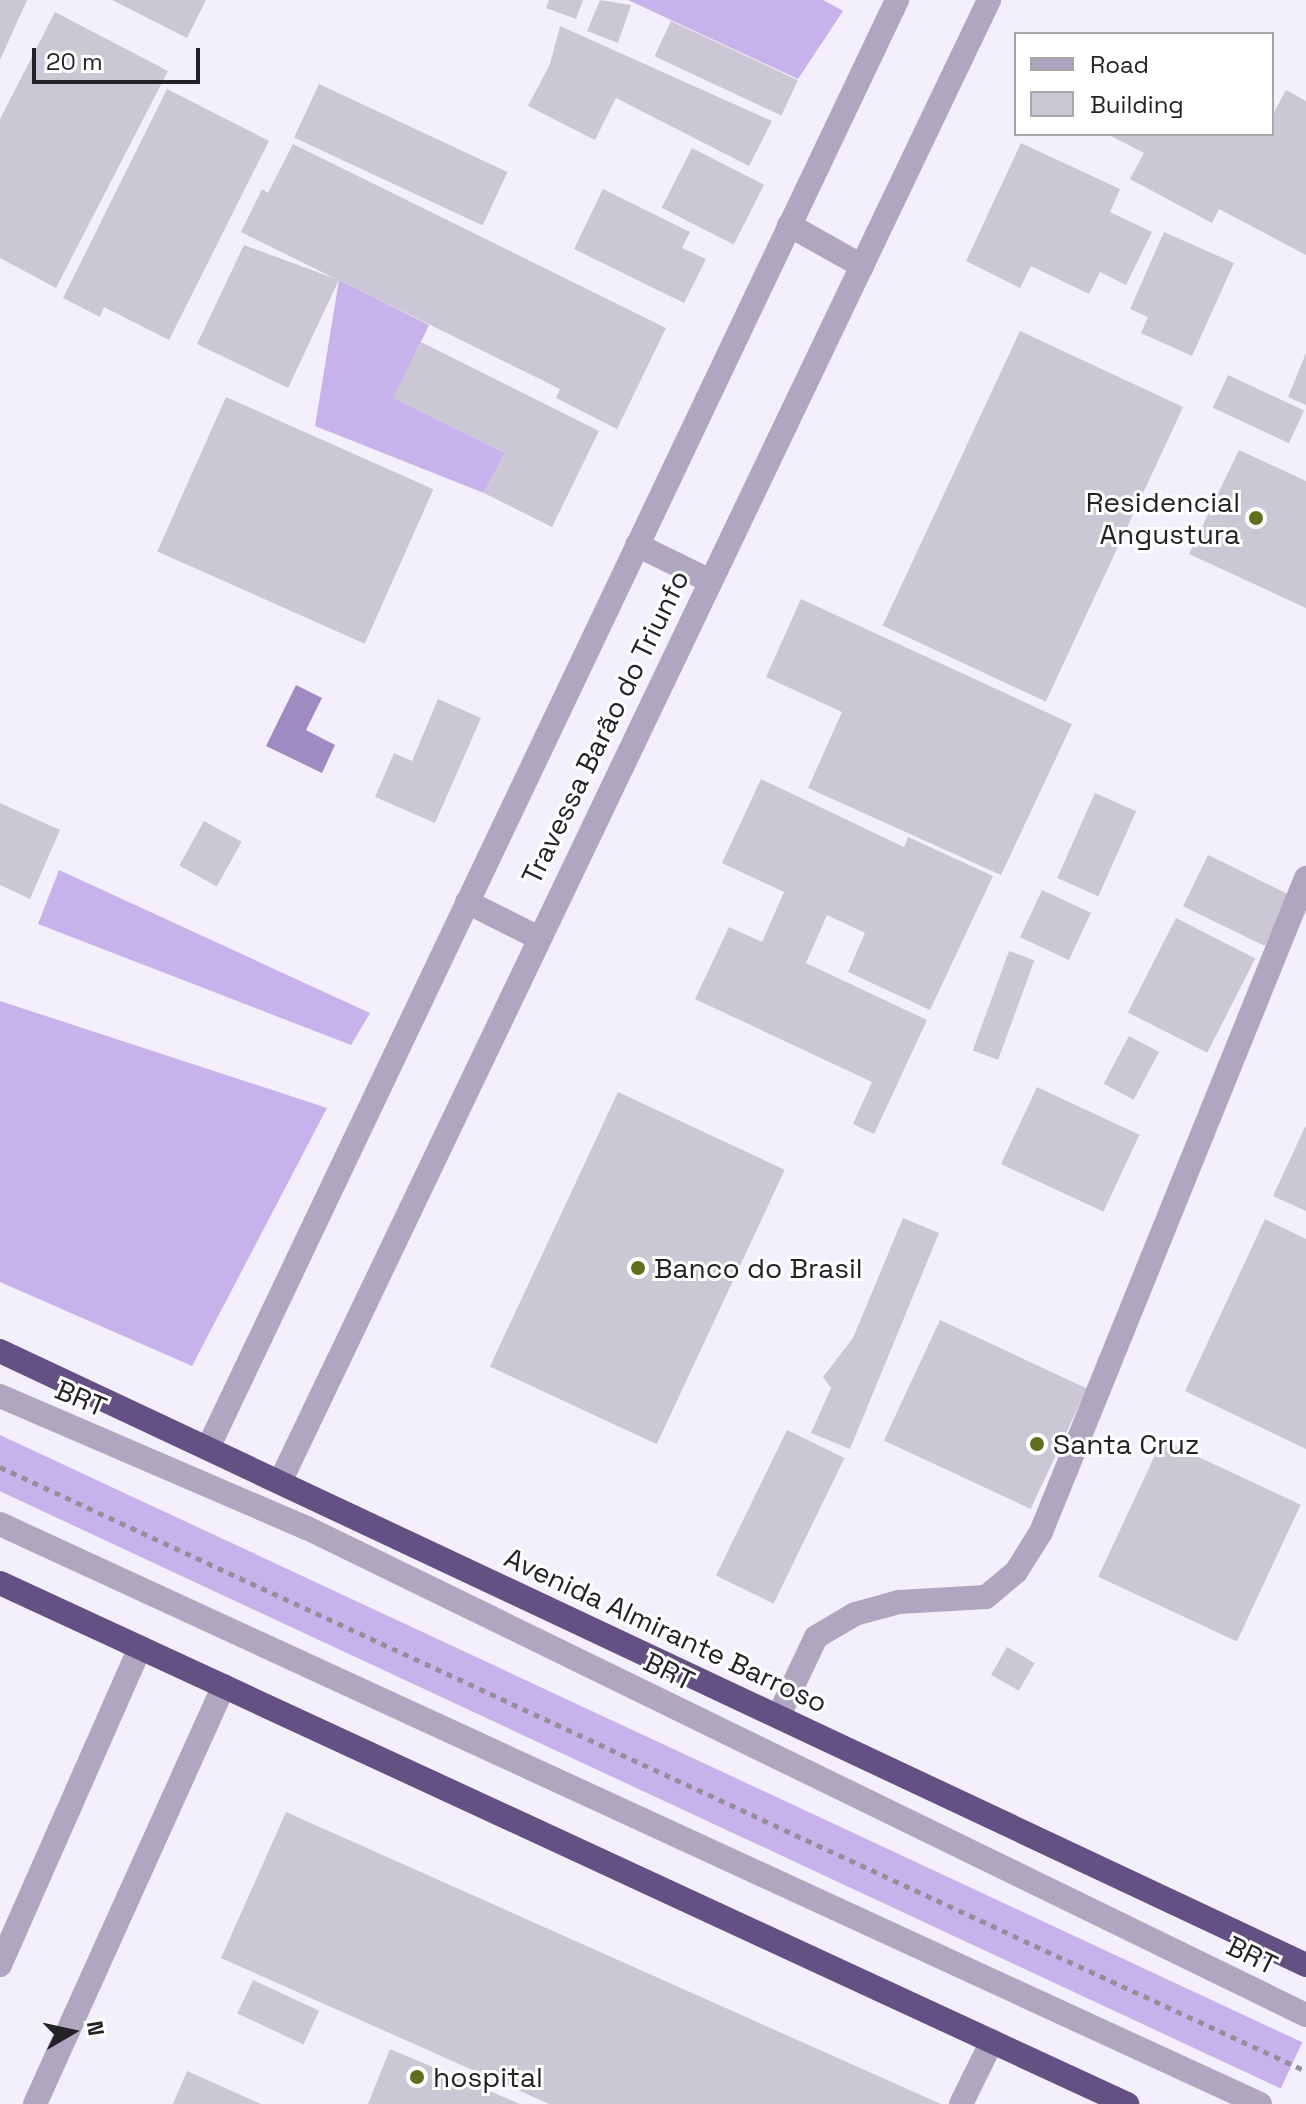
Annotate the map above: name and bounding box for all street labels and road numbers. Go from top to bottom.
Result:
street label: Travessa Barão do Triunfo [514,564,696,890]
street label: BRT [50,1372,112,1424]
street label: Avenida Almirante Barroso [499,1540,833,1720]
street label: BRT [638,1644,700,1698]
street label: BRT [1221,1928,1283,1982]

